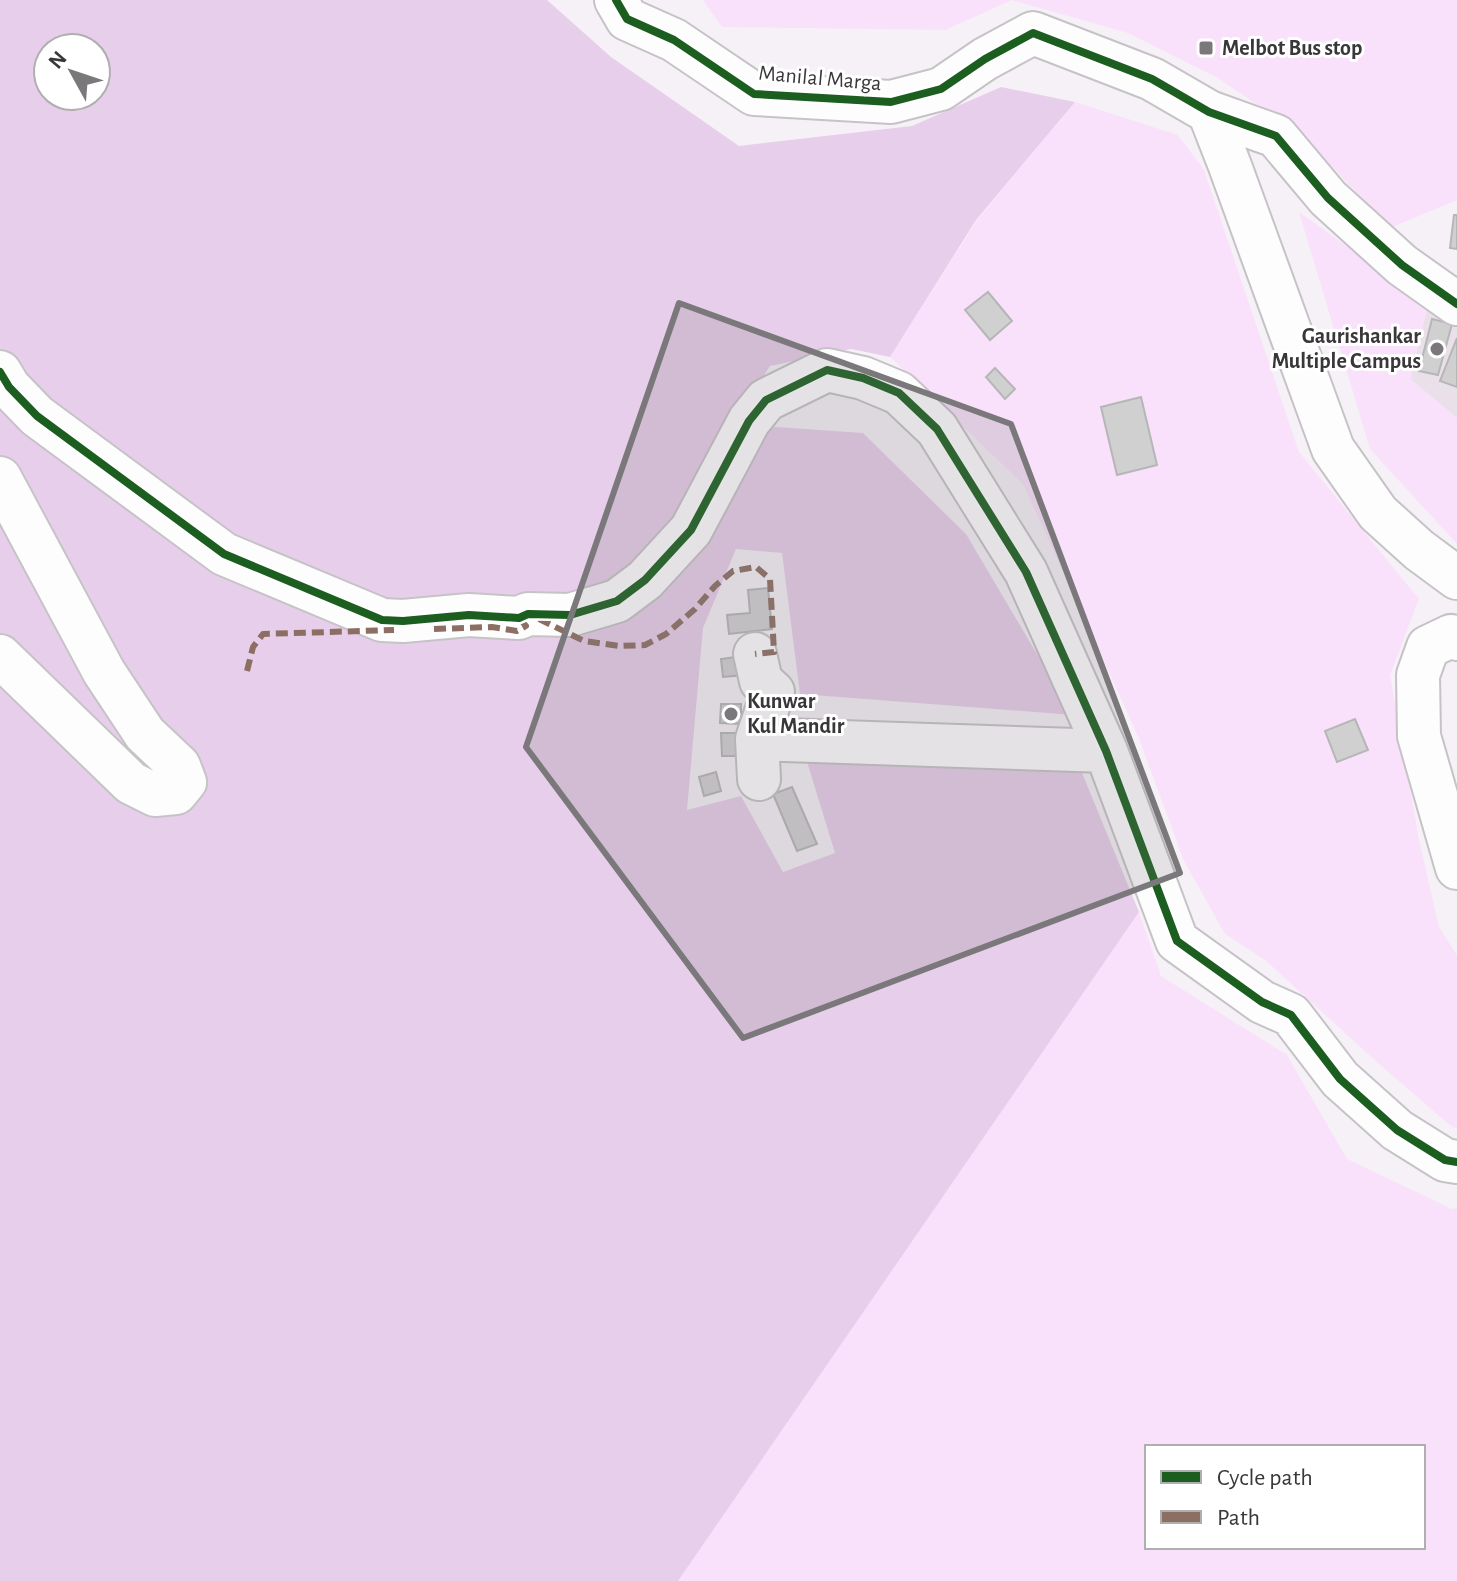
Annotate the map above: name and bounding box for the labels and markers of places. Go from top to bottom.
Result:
place label: Melbot Bus stop [1222,37,1362,59]
marker: Melbot Bus stop [1197,39,1215,57]
place label: Gaurishankar Multiple Campus [1272,325,1421,372]
marker: Gaurishankar Multiple Campus [1428,340,1446,358]
place label: Kunwar Kul Mandir [747,690,845,737]
marker: Kunwar Kul Mandir [722,705,740,723]

